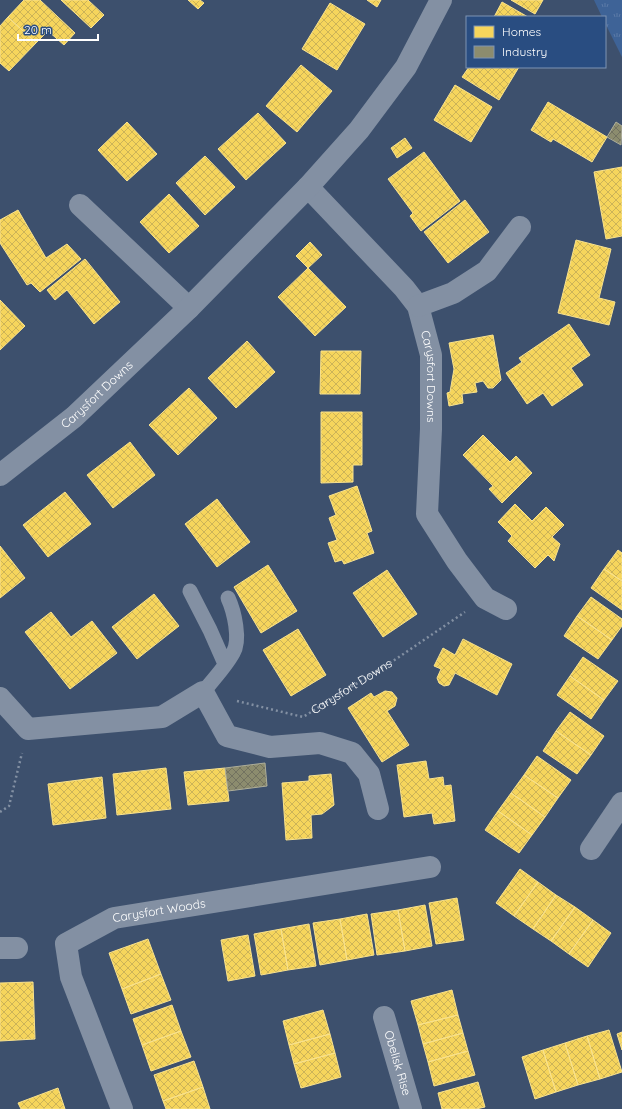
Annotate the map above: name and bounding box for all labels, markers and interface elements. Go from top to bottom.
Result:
scale bar [18,16,98,42]
legend [466,16,606,68]
text: 20 m [24,22,52,37]
text: Homes [502,24,542,39]
text: Industry [502,44,547,59]
street label: Carysfort Downs [418,329,439,423]
street label: Carysfort Downs [58,357,136,431]
street label: Carysfort Downs [308,655,395,717]
street label: Carysfort Woods [111,895,207,925]
street label: Obelisk Rise [381,1029,415,1097]

